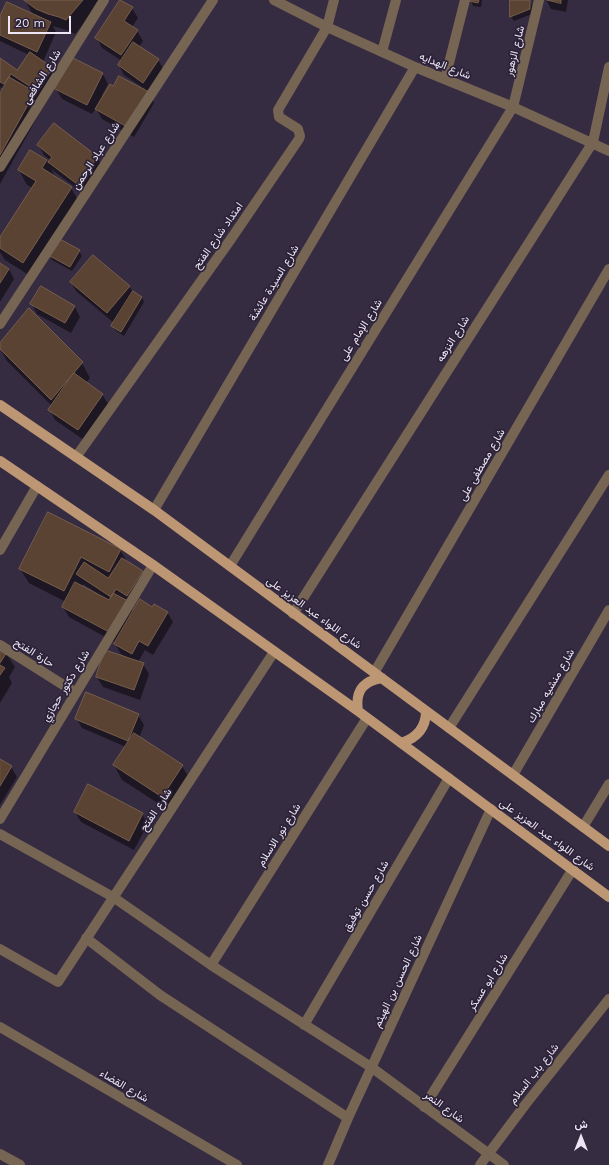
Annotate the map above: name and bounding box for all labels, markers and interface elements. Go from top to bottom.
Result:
scale bar [10,8,73,34]
text: 20 m [15,16,45,30]
street label: شارع الزهور [502,25,528,77]
street label: شارع الشافعى [20,47,64,107]
street label: شارع الهدايه [417,50,473,82]
street label: شارع عباد الرحمن [69,120,123,192]
street label: امتداد شارع الفتح [190,200,246,272]
street label: شارع السيدة عائشة [246,242,302,324]
street label: شارع الإمام على [337,297,385,363]
street label: شارع النزهه [434,313,472,365]
street label: شارع مصطفى على [456,426,508,504]
street label: شارع اللواء عبد العزيز على [264,574,364,652]
street label: حارة الفتح [12,636,56,670]
street label: شارع منشيه مبارك [524,647,578,725]
street label: شارع دكتور حجازي [39,648,93,724]
street label: شارع الفتح [137,786,175,834]
street label: شارع اللواء عبد العزيز على [497,796,597,874]
street label: شارع نور الاسلام [254,801,304,869]
street label: شارع حسن توفيق [340,858,392,934]
street label: شارع الحسن بن الهيثم [371,932,425,1030]
street label: شارع ابو عسكر [465,951,511,1013]
street label: شارع باب السلام [506,1041,562,1107]
street label: شارع القضاء [97,1067,151,1105]
street label: شارع النمر [422,1088,466,1126]
north arrow [561,1117,601,1157]
text: ش [574,1118,588,1131]

